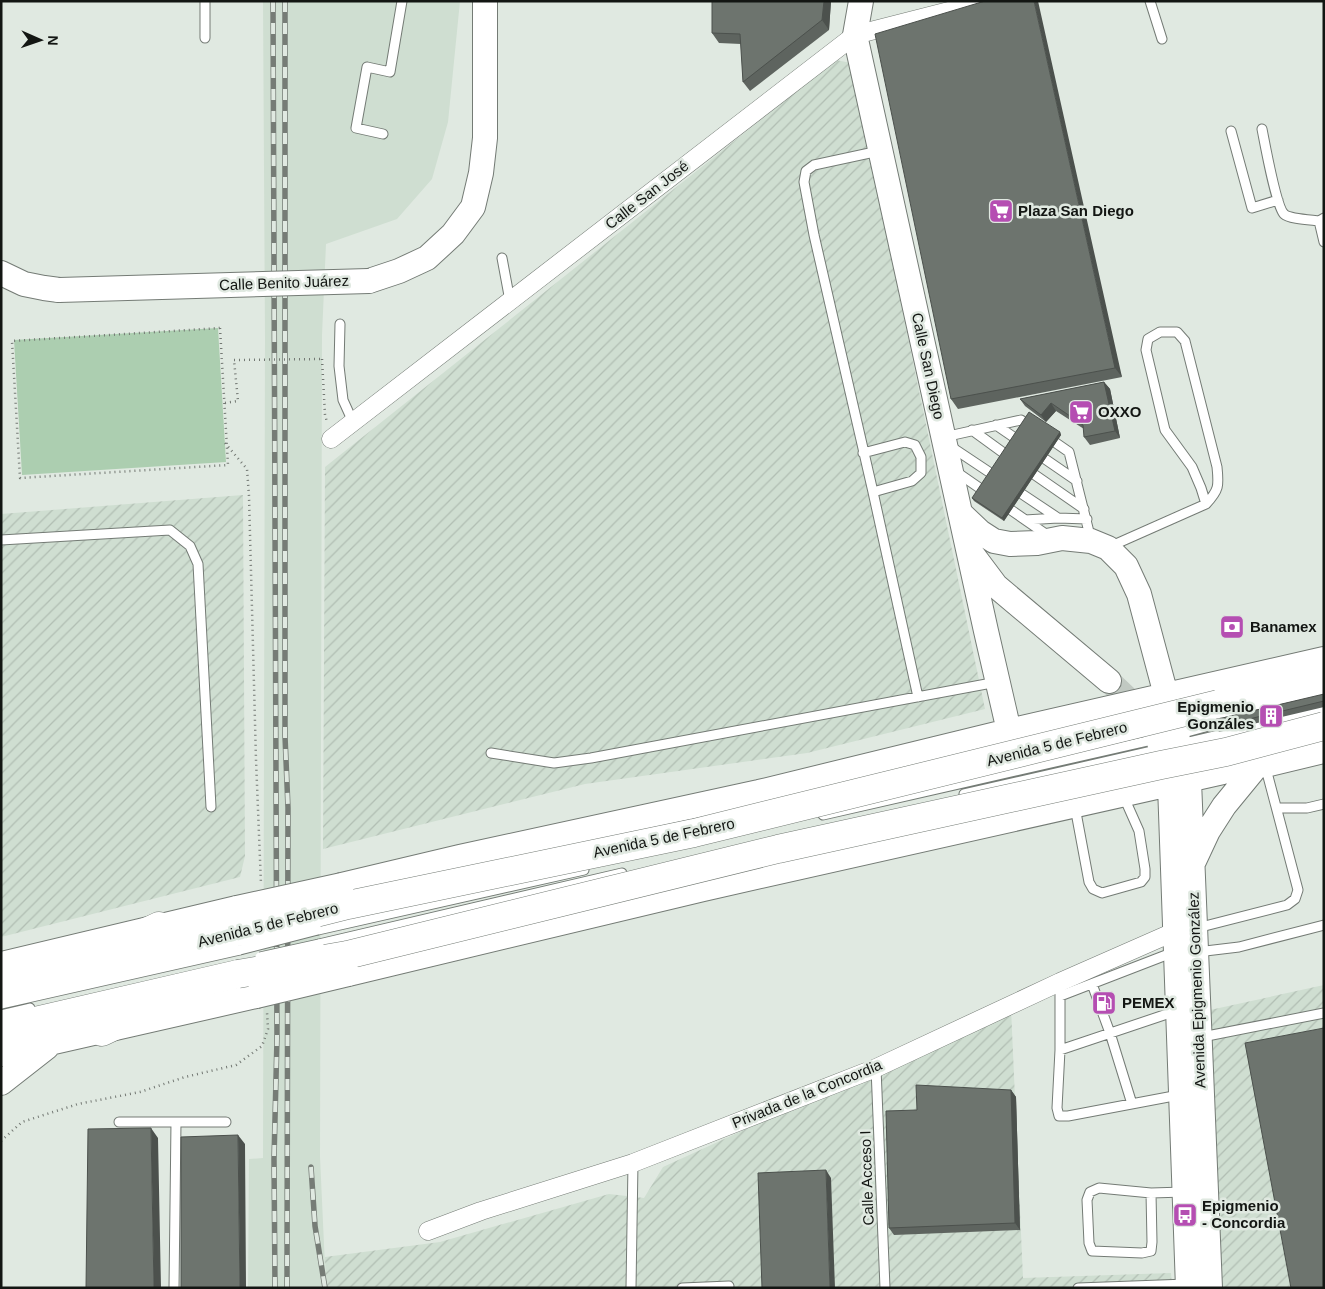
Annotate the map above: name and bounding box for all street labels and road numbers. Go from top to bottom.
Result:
street label: Calle San José [602,157,692,232]
street label: Calle Benito Juárez [219,272,349,293]
street label: Calle San Diego [909,311,948,421]
street label: Avenida 5 de Febrero [985,718,1129,769]
street label: Avenida 5 de Febrero [592,814,736,861]
street label: Avenida Epigmenio González [1185,892,1208,1089]
street label: Avenida 5 de Febrero [196,899,340,950]
street label: Privada de la Concordia [729,1055,885,1131]
street label: Calle Acceso I [856,1130,877,1226]

